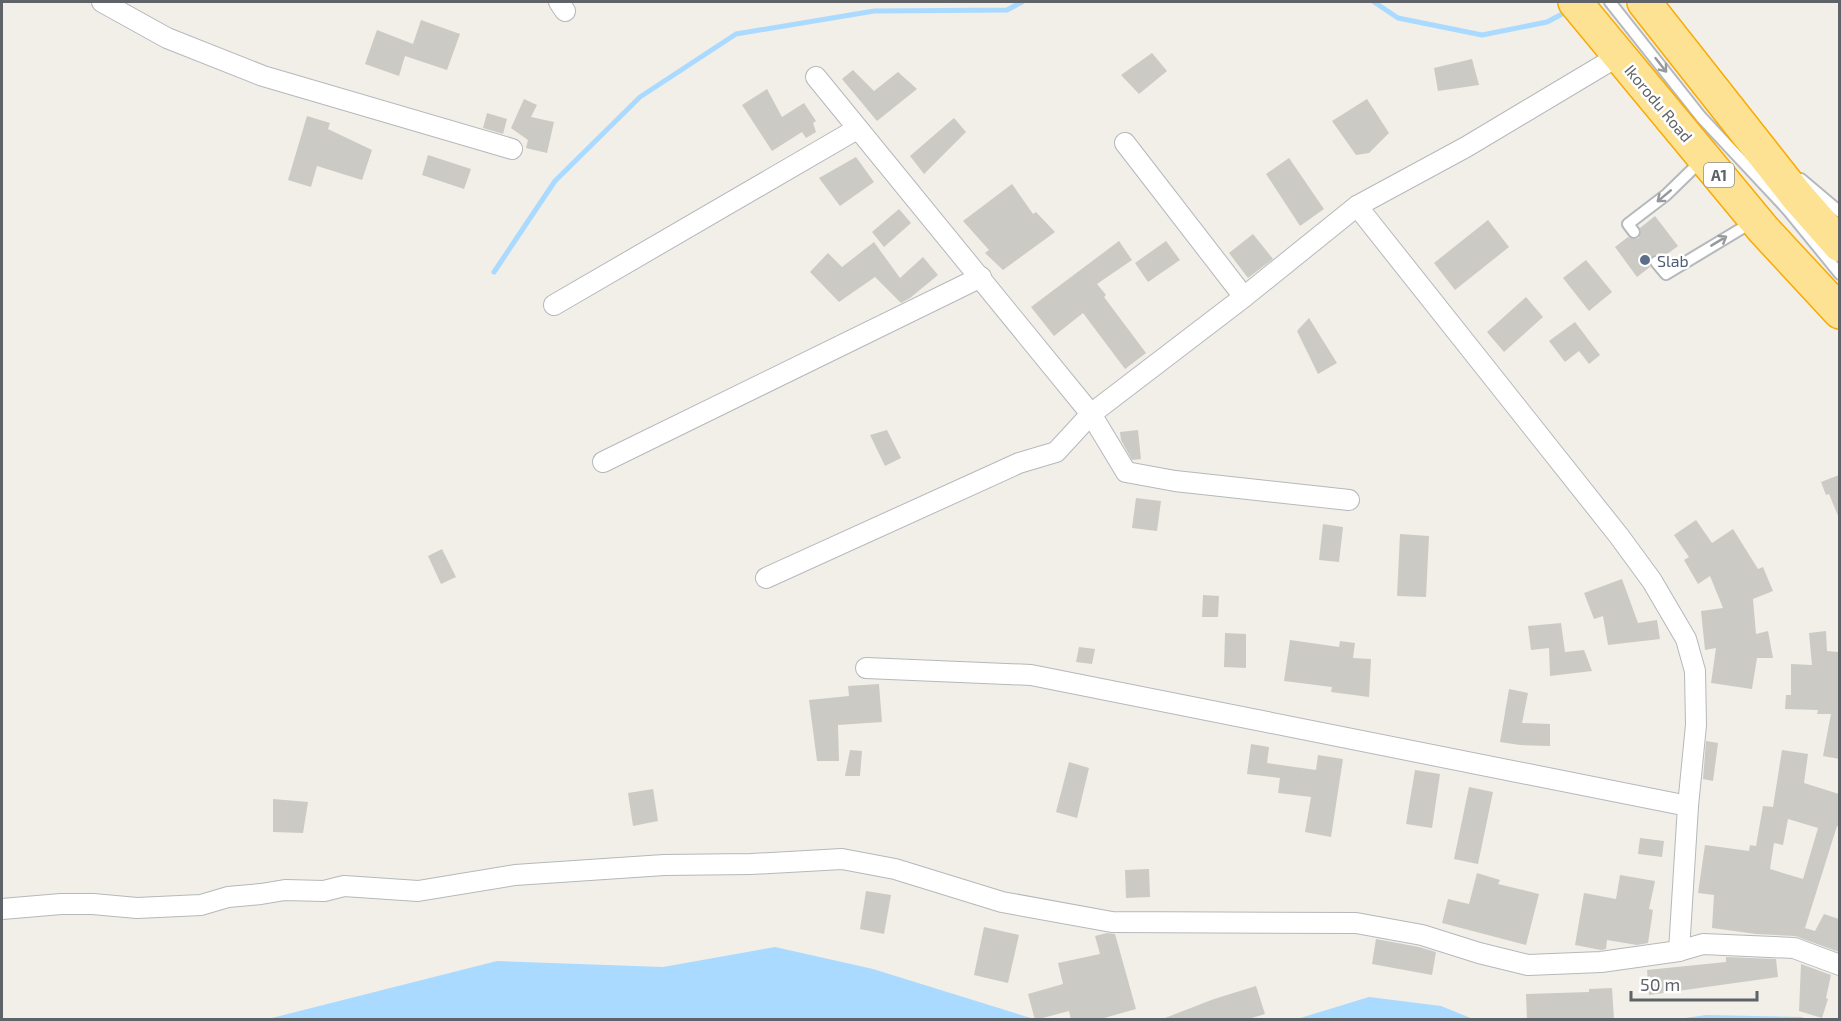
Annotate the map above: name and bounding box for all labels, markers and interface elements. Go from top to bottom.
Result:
one-way arrow [1655,57,1668,73]
street label: Ikorodu Road [1621,60,1697,146]
road number: A1 [1704,163,1734,187]
one-way arrow [1656,189,1672,202]
one-way arrow [1710,235,1727,247]
place label: Slab [1657,251,1689,270]
marker: Slab [1638,253,1652,267]
scale bar [1631,964,1757,1002]
text: 50 m [1640,973,1680,995]

